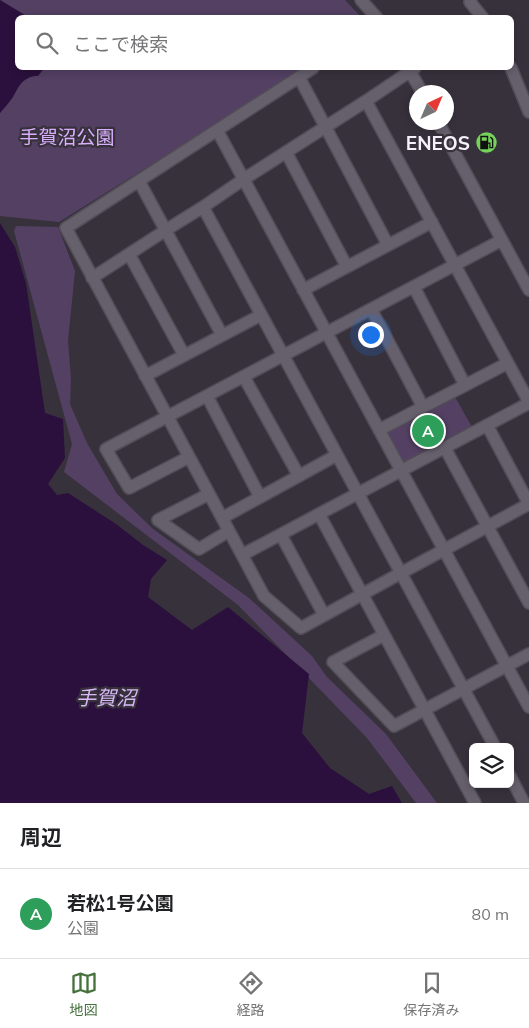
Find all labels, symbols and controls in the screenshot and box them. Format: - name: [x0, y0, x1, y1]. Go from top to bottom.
- search box: [15, 15, 514, 70]
- icon: search: [33, 29, 61, 57]
- text: ここで検索: [73, 32, 168, 56]
- north arrow: [409, 85, 454, 130]
- park label: 手賀沼公園: [19, 125, 115, 149]
- place label: ENEOS: [406, 131, 470, 155]
- fuel station icon: ENEOS: [474, 131, 498, 155]
- your location: [358, 322, 384, 348]
- pin: A: [412, 412, 444, 450]
- water label: 手賀沼: [76, 685, 139, 710]
- map controls: [469, 743, 514, 788]
- button: layers: [469, 743, 514, 788]
- text: 周辺: [20, 824, 62, 850]
- text: 若松1号公園: [67, 891, 173, 915]
- text: A: [30, 904, 42, 924]
- text: 80 m: [472, 904, 509, 924]
- text: 公園: [67, 918, 99, 938]
- tab: 地図: [70, 969, 98, 1019]
- tab: 経路: [237, 969, 265, 1019]
- tab: 保存済み: [404, 969, 460, 1019]

